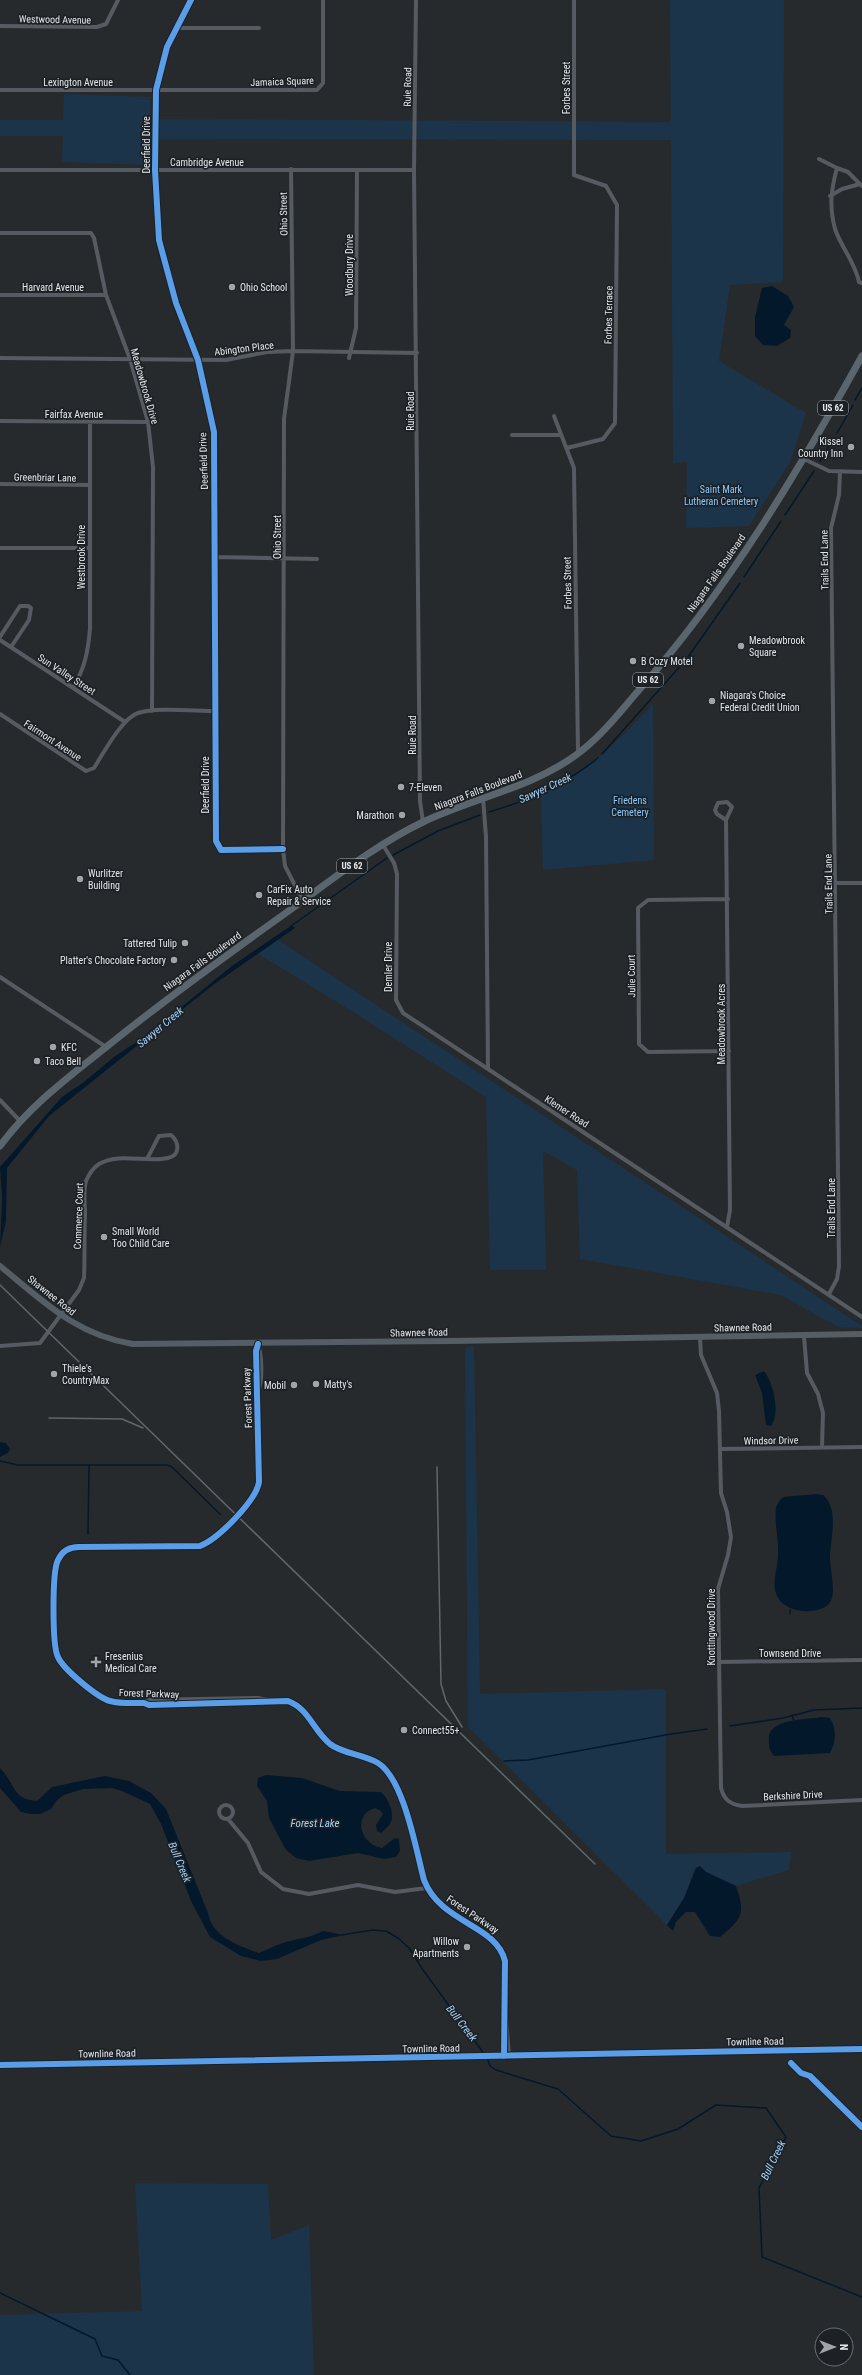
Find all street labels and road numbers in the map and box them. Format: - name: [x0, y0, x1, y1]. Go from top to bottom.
- street label: Westwood Avenue: [19, 13, 92, 26]
- street label: Forbes Street: [561, 62, 572, 114]
- street label: Ruie Road: [402, 67, 413, 107]
- street label: Jamaica Square: [250, 75, 314, 88]
- street label: Lexington Avenue: [43, 77, 113, 88]
- street label: Deerfield Drive: [141, 116, 152, 174]
- street label: Cambridge Avenue: [170, 157, 244, 168]
- street label: Ohio Street: [278, 192, 289, 236]
- street label: Woodbury Drive: [344, 234, 355, 296]
- street label: Harvard Avenue: [22, 282, 84, 293]
- street label: Forbes Terrace: [602, 285, 615, 344]
- street label: Abington Place: [214, 339, 275, 358]
- street label: Meadowbrook Drive: [128, 347, 161, 426]
- street label: Ruie Road: [405, 391, 416, 431]
- road number: US 62: [818, 401, 848, 415]
- street label: Fairfax Avenue: [45, 409, 103, 420]
- street label: Deerfield Drive: [197, 432, 210, 490]
- street label: Greenbriar Lane: [14, 471, 77, 484]
- street label: Ohio Street: [272, 515, 283, 559]
- street label: Westbrook Drive: [76, 525, 87, 589]
- street label: Trails End Lane: [818, 530, 831, 590]
- street label: Niagara Falls Boulevard: [685, 532, 748, 615]
- street label: Forbes Street: [562, 557, 573, 609]
- street label: Sun Valley Street: [36, 652, 98, 697]
- road number: US 62: [633, 673, 663, 687]
- street label: Ruie Road: [407, 715, 418, 755]
- street label: Fairmont Avenue: [22, 718, 84, 763]
- street label: Deerfield Drive: [200, 756, 211, 814]
- street label: Niagara Falls Boulevard: [433, 769, 524, 812]
- street label: Trails End Lane: [822, 854, 835, 914]
- road number: US 62: [337, 859, 367, 873]
- street label: Niagara Falls Boulevard: [161, 930, 243, 993]
- street label: Demler Drive: [383, 942, 394, 992]
- street label: Julie Court: [626, 954, 637, 998]
- street label: Meadowbrook Acres: [716, 983, 727, 1064]
- street label: Klemer Road: [543, 1093, 591, 1130]
- street label: Trails End Lane: [826, 1178, 837, 1238]
- street label: Commerce Court: [72, 1182, 85, 1250]
- street label: Shawnee Road: [25, 1273, 78, 1318]
- street label: Shawnee Road: [714, 1321, 772, 1334]
- street label: Shawnee Road: [390, 1326, 448, 1339]
- street label: Forest Parkway: [241, 1368, 254, 1428]
- street label: Windsor Drive: [744, 1435, 799, 1446]
- street label: Knottingwood Drive: [706, 1588, 717, 1665]
- street label: Townsend Drive: [759, 1648, 822, 1659]
- street label: Forest Parkway: [119, 1687, 179, 1700]
- street label: Berkshire Drive: [763, 1788, 823, 1803]
- street label: Forest Parkway: [445, 1893, 501, 1936]
- street label: Townline Road: [726, 2035, 784, 2048]
- street label: Townline Road: [402, 2042, 460, 2055]
- street label: Townline Road: [78, 2047, 136, 2060]

